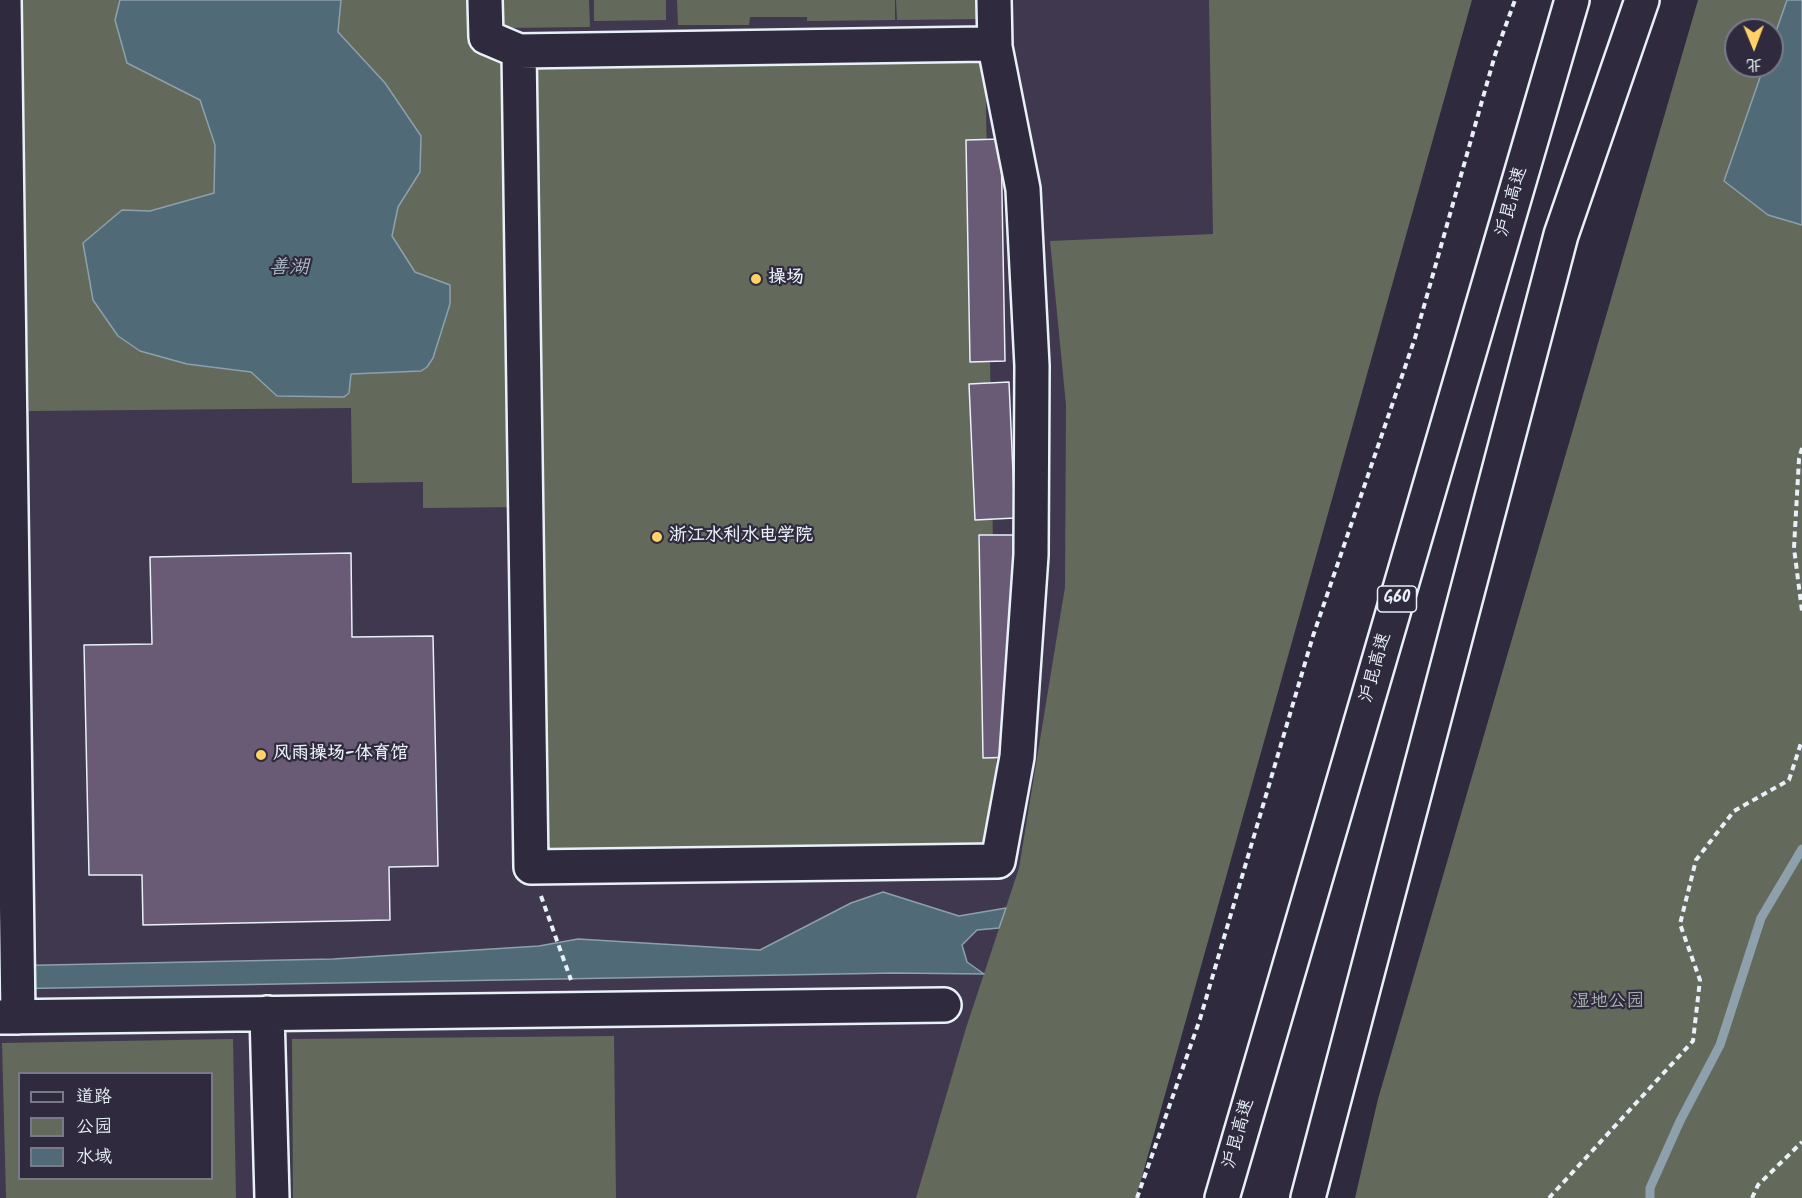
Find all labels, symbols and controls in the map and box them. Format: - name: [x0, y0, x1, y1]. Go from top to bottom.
- north arrow: [1724, 18, 1784, 78]
- text: 北: [1746, 52, 1763, 77]
- street label: 沪昆高速: [1493, 164, 1533, 240]
- water label: 善湖: [269, 258, 309, 282]
- place label: 操场: [768, 268, 804, 290]
- marker: 操场: [749, 272, 763, 286]
- place label: 浙江水利水电学院: [669, 526, 813, 548]
- marker: 浙江水利水电学院: [650, 530, 664, 544]
- road number: G60: [1378, 586, 1416, 612]
- street label: 沪昆高速: [1357, 630, 1397, 706]
- place label: 风雨操场-体育馆: [273, 744, 409, 766]
- marker: 风雨操场-体育馆: [254, 748, 268, 762]
- park label: 湿地公园: [1572, 992, 1644, 1014]
- legend: [18, 1072, 213, 1180]
- text: 道路: [76, 1083, 112, 1112]
- street label: 沪昆高速: [1220, 1096, 1260, 1172]
- text: 公园: [76, 1113, 112, 1142]
- text: 水域: [76, 1143, 112, 1172]

